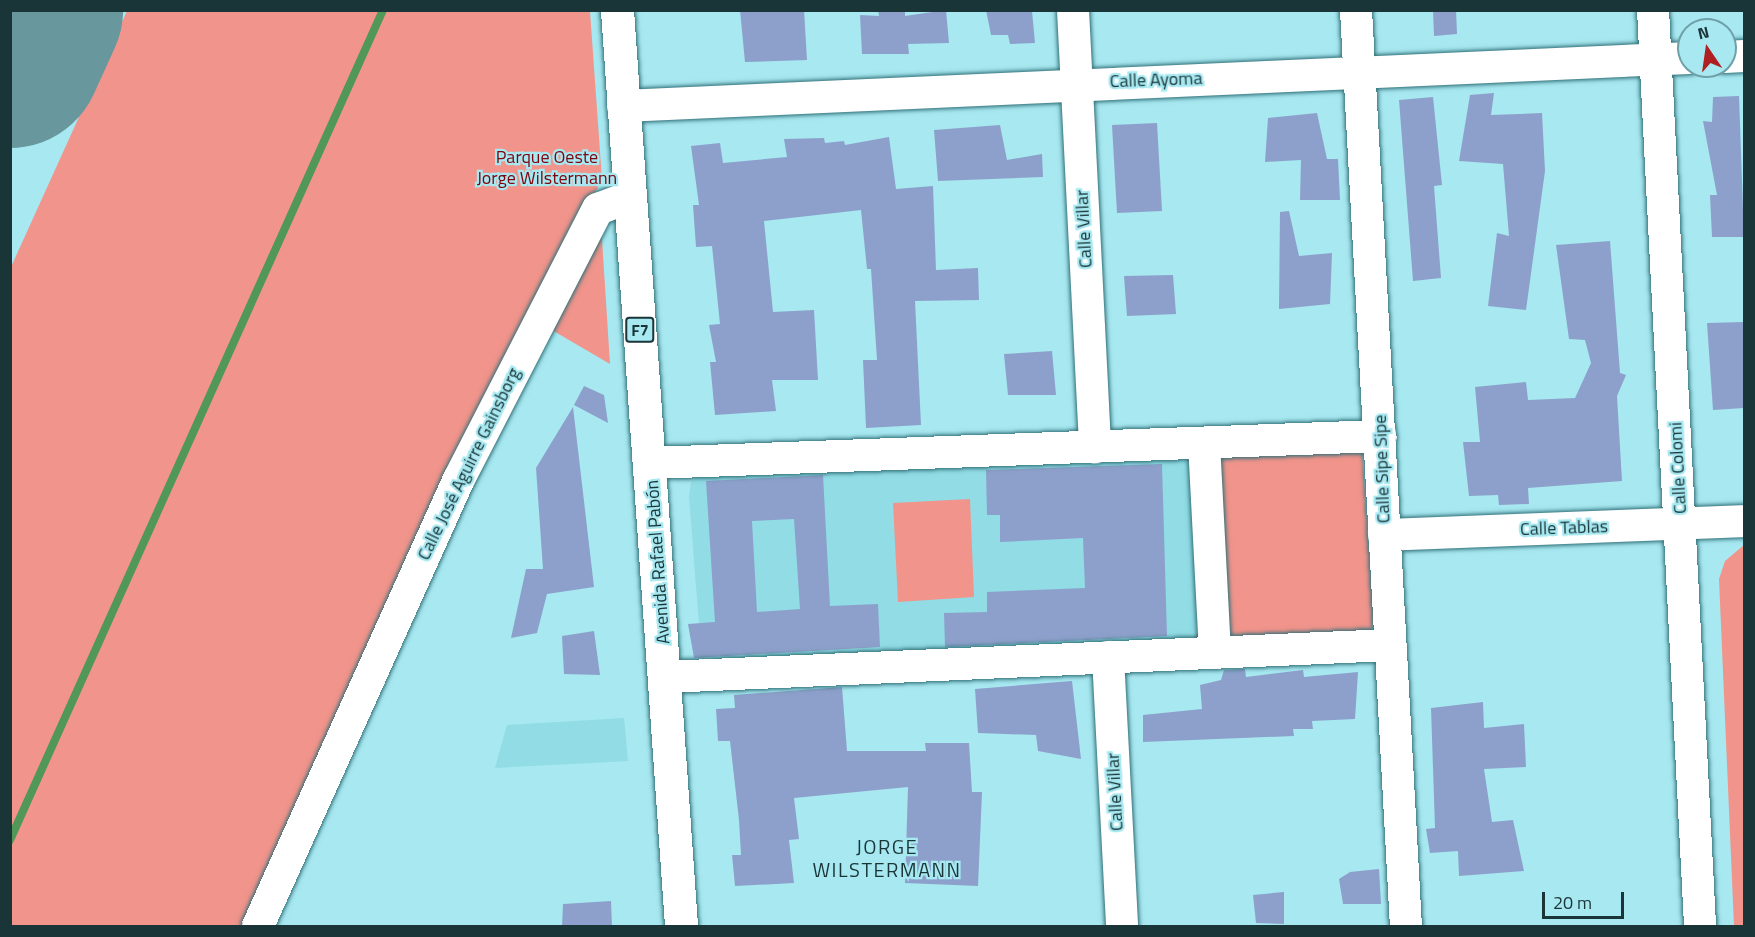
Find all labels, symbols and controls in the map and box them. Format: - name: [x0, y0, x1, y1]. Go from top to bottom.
- north arrow: [1677, 18, 1737, 78]
- text: N: [1695, 19, 1712, 45]
- street label: Calle Ayoma: [1109, 68, 1203, 92]
- park label: Parque Oeste Jorge Wilstermann: [477, 147, 617, 190]
- street label: Calle Villar: [1071, 189, 1097, 269]
- road number: F7: [625, 317, 655, 343]
- street label: Calle José Aguirre Gainsborg: [413, 364, 525, 564]
- street label: Calle Sipe Sipe: [1369, 414, 1395, 524]
- street label: Calle Colomi: [1665, 422, 1691, 514]
- street label: Avenida Rafael Pabón: [641, 479, 675, 645]
- street label: Calle Tablas: [1520, 516, 1608, 540]
- street label: Calle Villar: [1102, 752, 1128, 832]
- district label: JORGE WILSTERMANN: [812, 835, 962, 882]
- scale bar: [1545, 880, 1628, 918]
- text: 20 m: [1553, 889, 1592, 916]

